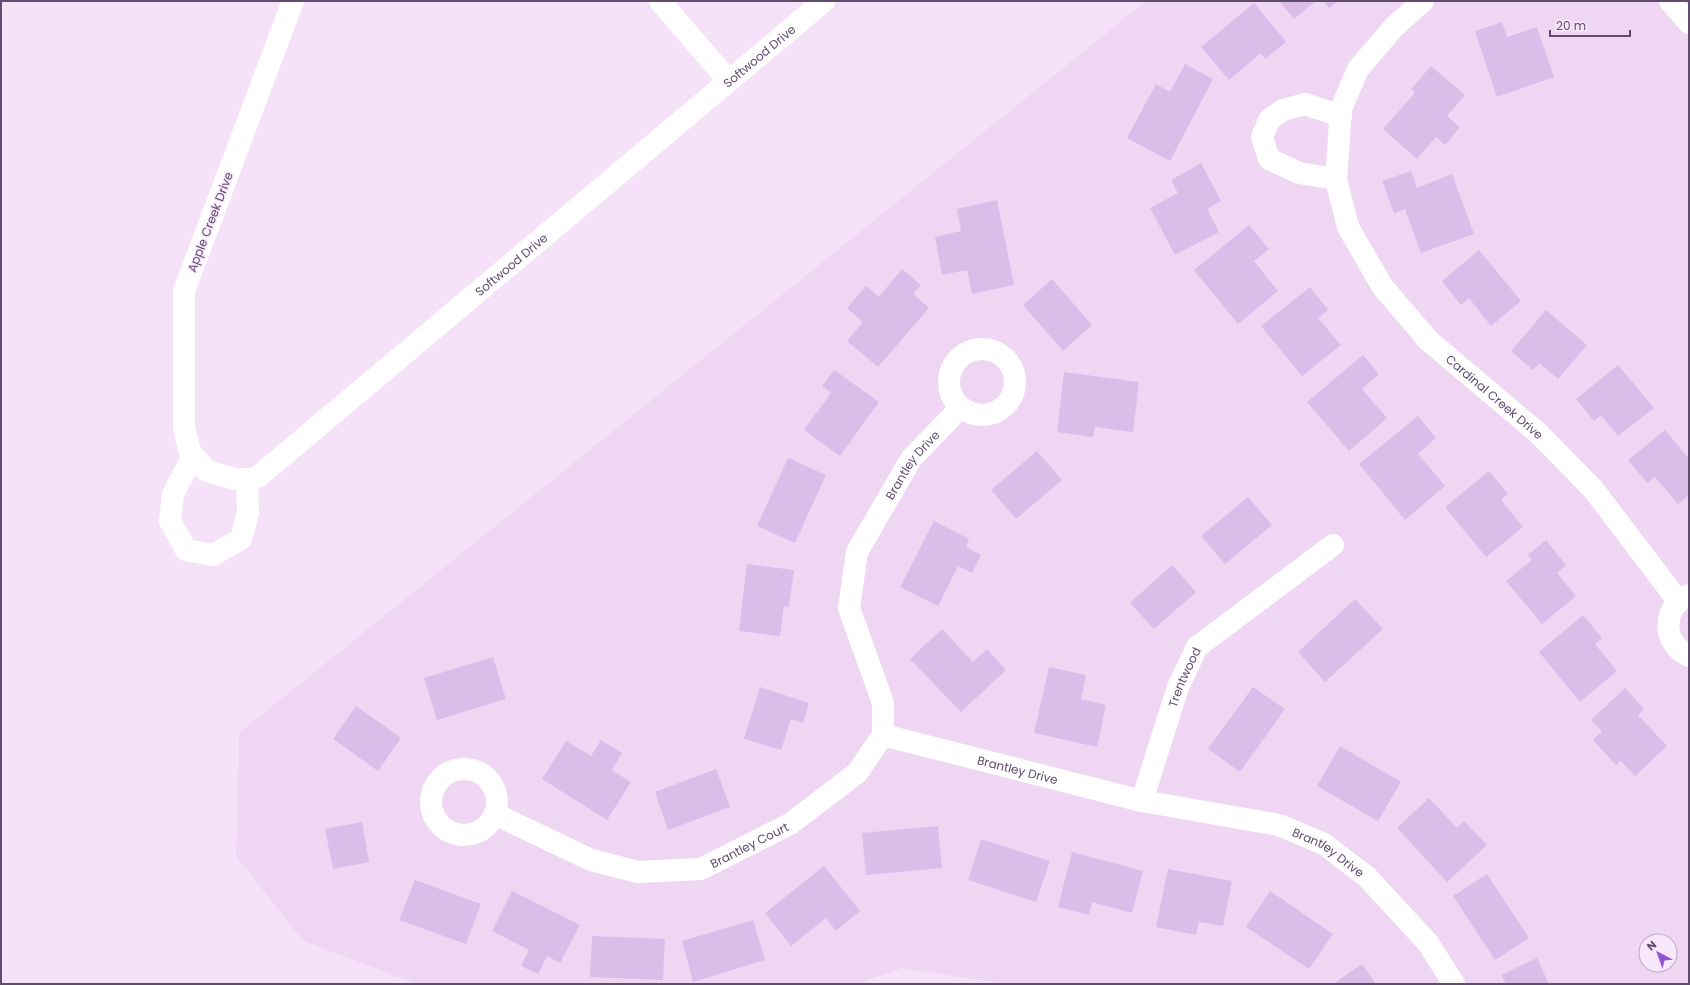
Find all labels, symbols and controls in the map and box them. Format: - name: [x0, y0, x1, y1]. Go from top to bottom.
- scale bar: [1550, 12, 1630, 38]
- text: 20 m: [1556, 17, 1586, 34]
- street label: Softwood Drive: [719, 20, 799, 91]
- street label: Apple Creek Drive: [183, 169, 237, 275]
- street label: Softwood Drive: [471, 229, 551, 300]
- street label: Cardinal Creek Drive: [1442, 350, 1548, 443]
- street label: Brantley Drive: [881, 426, 943, 502]
- street label: Trentwood: [1164, 644, 1204, 709]
- street label: Brantley Drive: [976, 751, 1060, 788]
- street label: Brantley Court: [707, 818, 791, 872]
- street label: Brantley Drive: [1290, 823, 1368, 881]
- north arrow: [1638, 933, 1678, 973]
- text: N: [1643, 937, 1660, 954]

